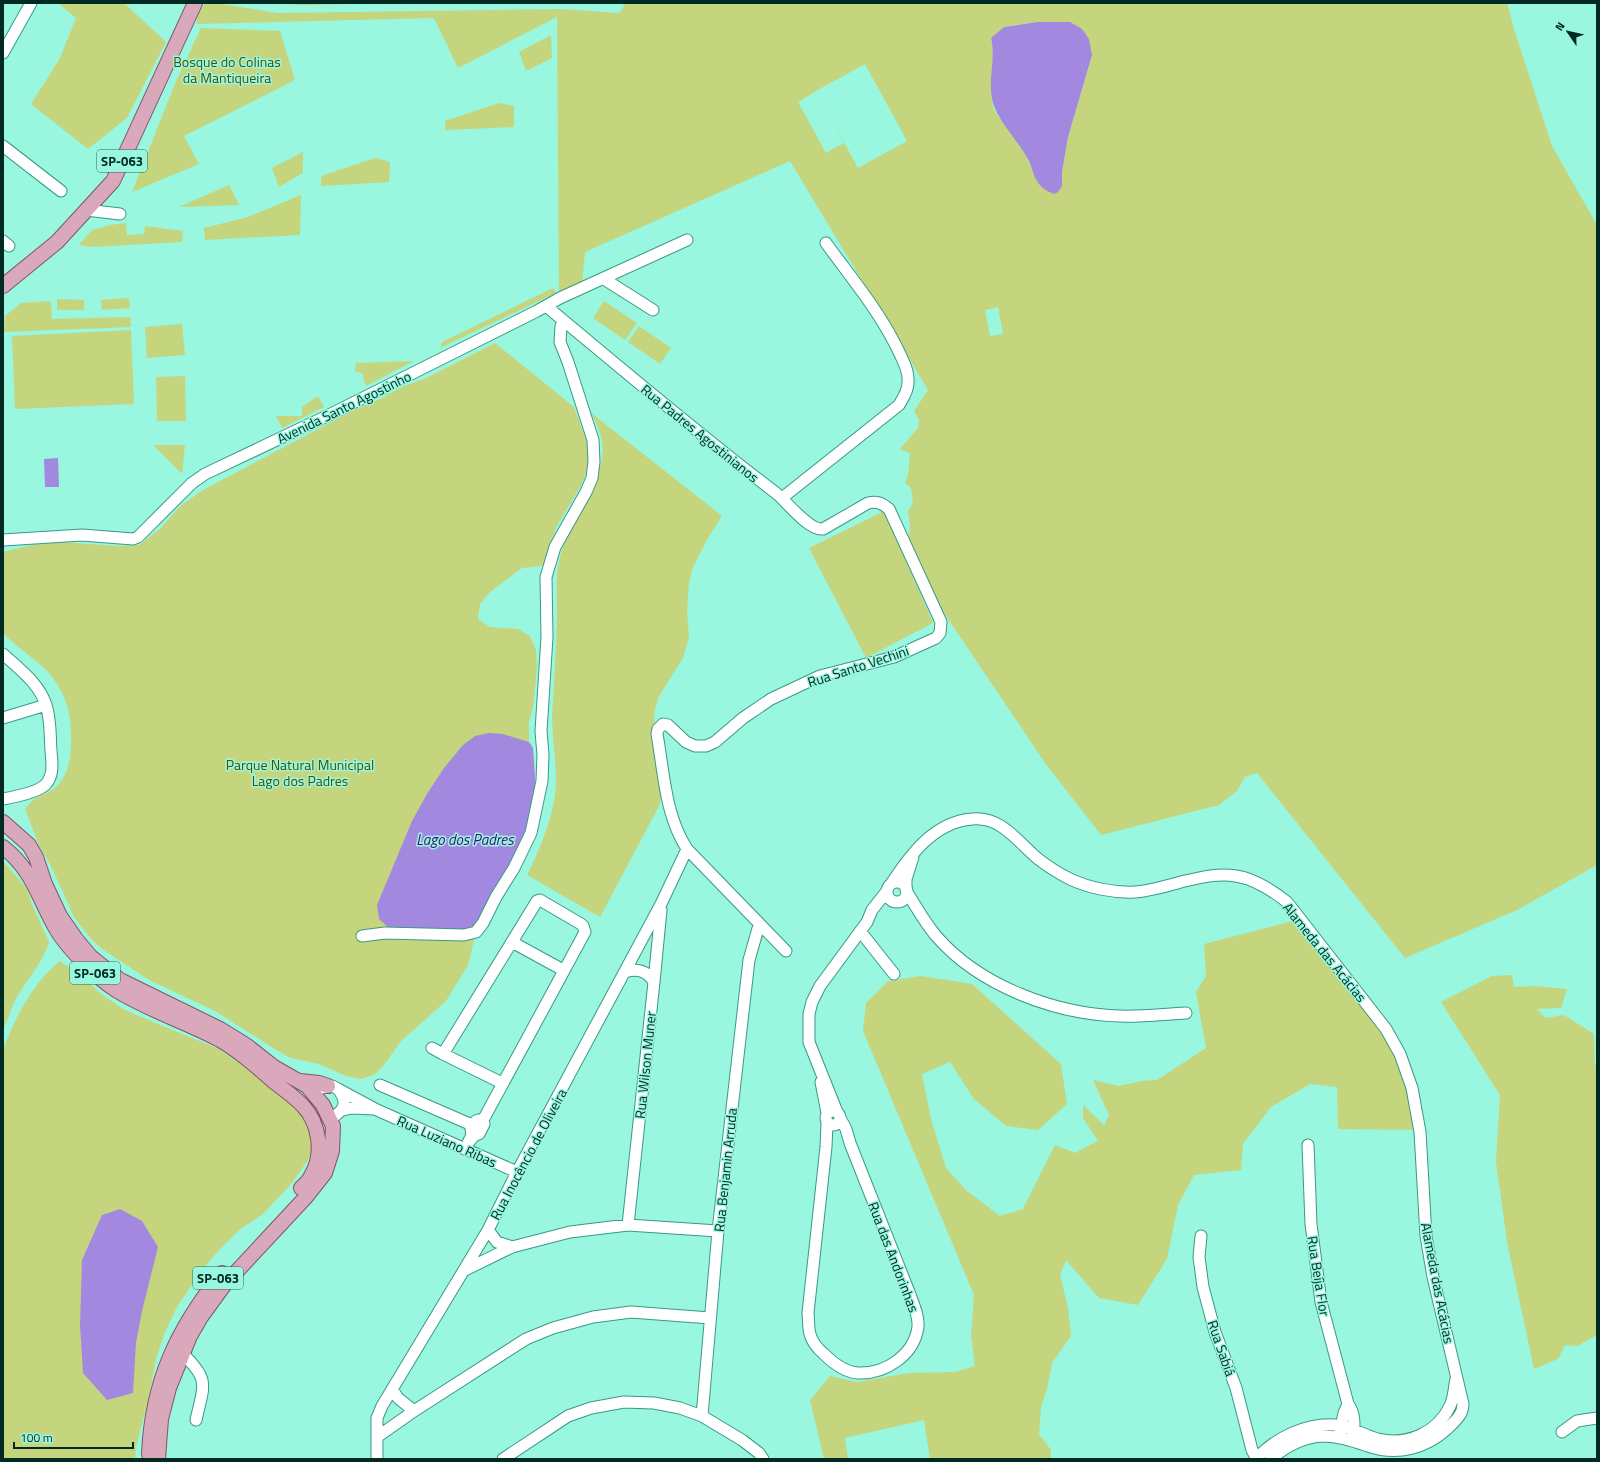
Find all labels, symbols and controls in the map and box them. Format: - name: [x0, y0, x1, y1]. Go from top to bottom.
- north arrow: [1548, 12, 1588, 52]
- text: N: [1551, 19, 1568, 34]
- park label: Bosque do Colinas da Mantiqueira: [173, 51, 281, 88]
- road number: SP-063: [97, 150, 147, 172]
- street label: Avenida Santo Agostinho: [273, 365, 415, 449]
- street label: Rua Padres Agostinianos: [636, 379, 764, 487]
- street label: Rua Santo Vechini: [805, 640, 911, 692]
- park label: Parque Natural Municipal Lago dos Padres: [226, 754, 374, 791]
- water label: Lago dos Padres: [416, 828, 515, 851]
- street label: Alameda das Acácias: [1278, 898, 1372, 1006]
- road number: SP-063: [70, 962, 120, 984]
- street label: Rua Wilson Muner: [629, 1010, 661, 1120]
- street label: Rua Inocêncio de Oliveira: [484, 1084, 572, 1224]
- street label: Rua Benjamin Arruda: [708, 1107, 742, 1233]
- street label: Rua Luziano Ribas: [394, 1110, 500, 1172]
- street label: Rua das Andorinhas: [863, 1199, 925, 1315]
- street label: Alameda das Acácias: [1416, 1221, 1460, 1345]
- street label: Rua Beíja Flor: [1302, 1234, 1336, 1318]
- road number: SP-063: [193, 1267, 243, 1289]
- street label: Rua Sabiá: [1203, 1317, 1241, 1379]
- scale bar: [14, 1424, 133, 1450]
- text: 100 m: [20, 1428, 53, 1447]

